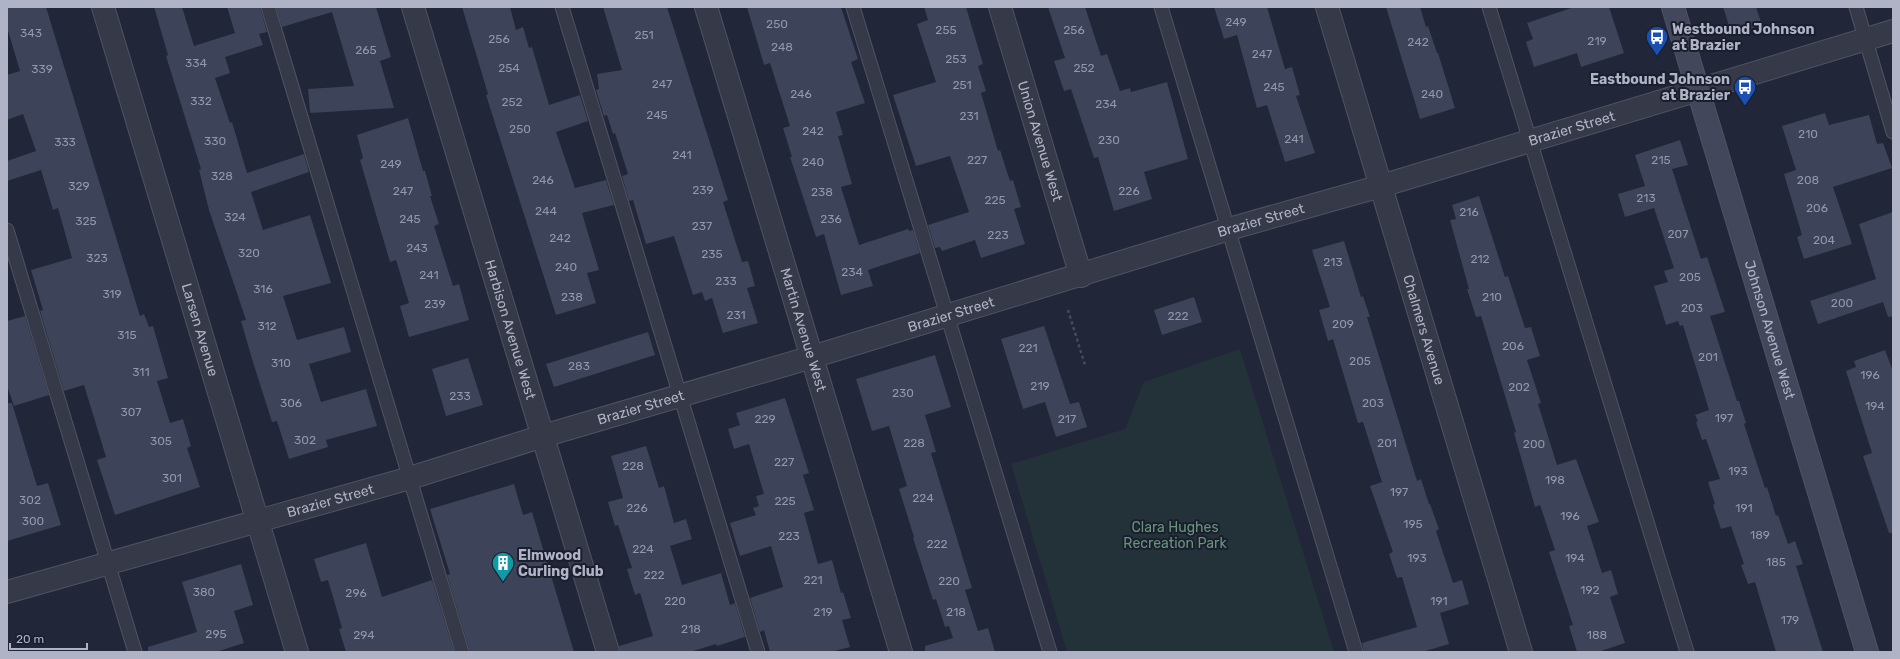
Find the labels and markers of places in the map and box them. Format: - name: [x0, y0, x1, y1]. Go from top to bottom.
- place label: Westbound Johnson at Brazier: [1672, 21, 1814, 54]
- bus stop icon: Westbound Johnson at Brazier: [1644, 24, 1670, 57]
- place label: Eastbound Johnson at Brazier: [1590, 71, 1731, 104]
- bus stop icon: Eastbound Johnson at Brazier: [1732, 74, 1758, 107]
- place label: Elmwood Curling Club: [518, 547, 604, 580]
- building icon: Elmwood Curling Club: [490, 550, 516, 583]

